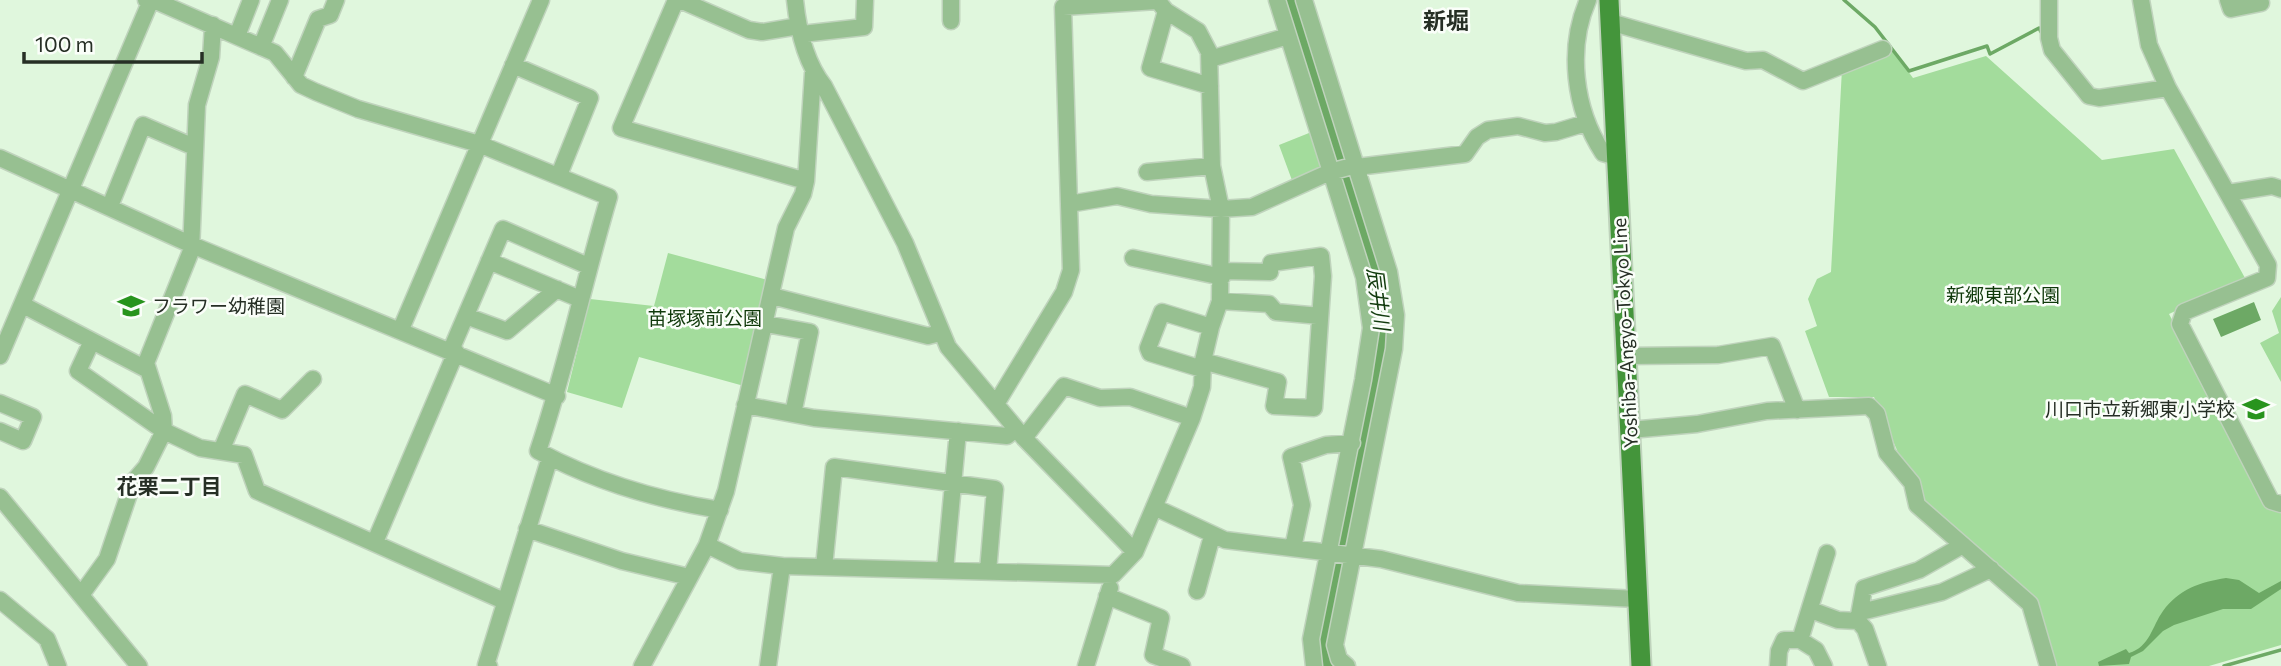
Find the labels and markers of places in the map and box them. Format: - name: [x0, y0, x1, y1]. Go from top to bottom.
- school or university icon: フラワー幼稚園: [116, 291, 146, 321]
- place label: フラワー幼稚園: [152, 294, 285, 317]
- school or university icon: 川口市立新郷東小学校: [2241, 394, 2271, 424]
- place label: 川口市立新郷東小学校: [2045, 397, 2235, 420]

